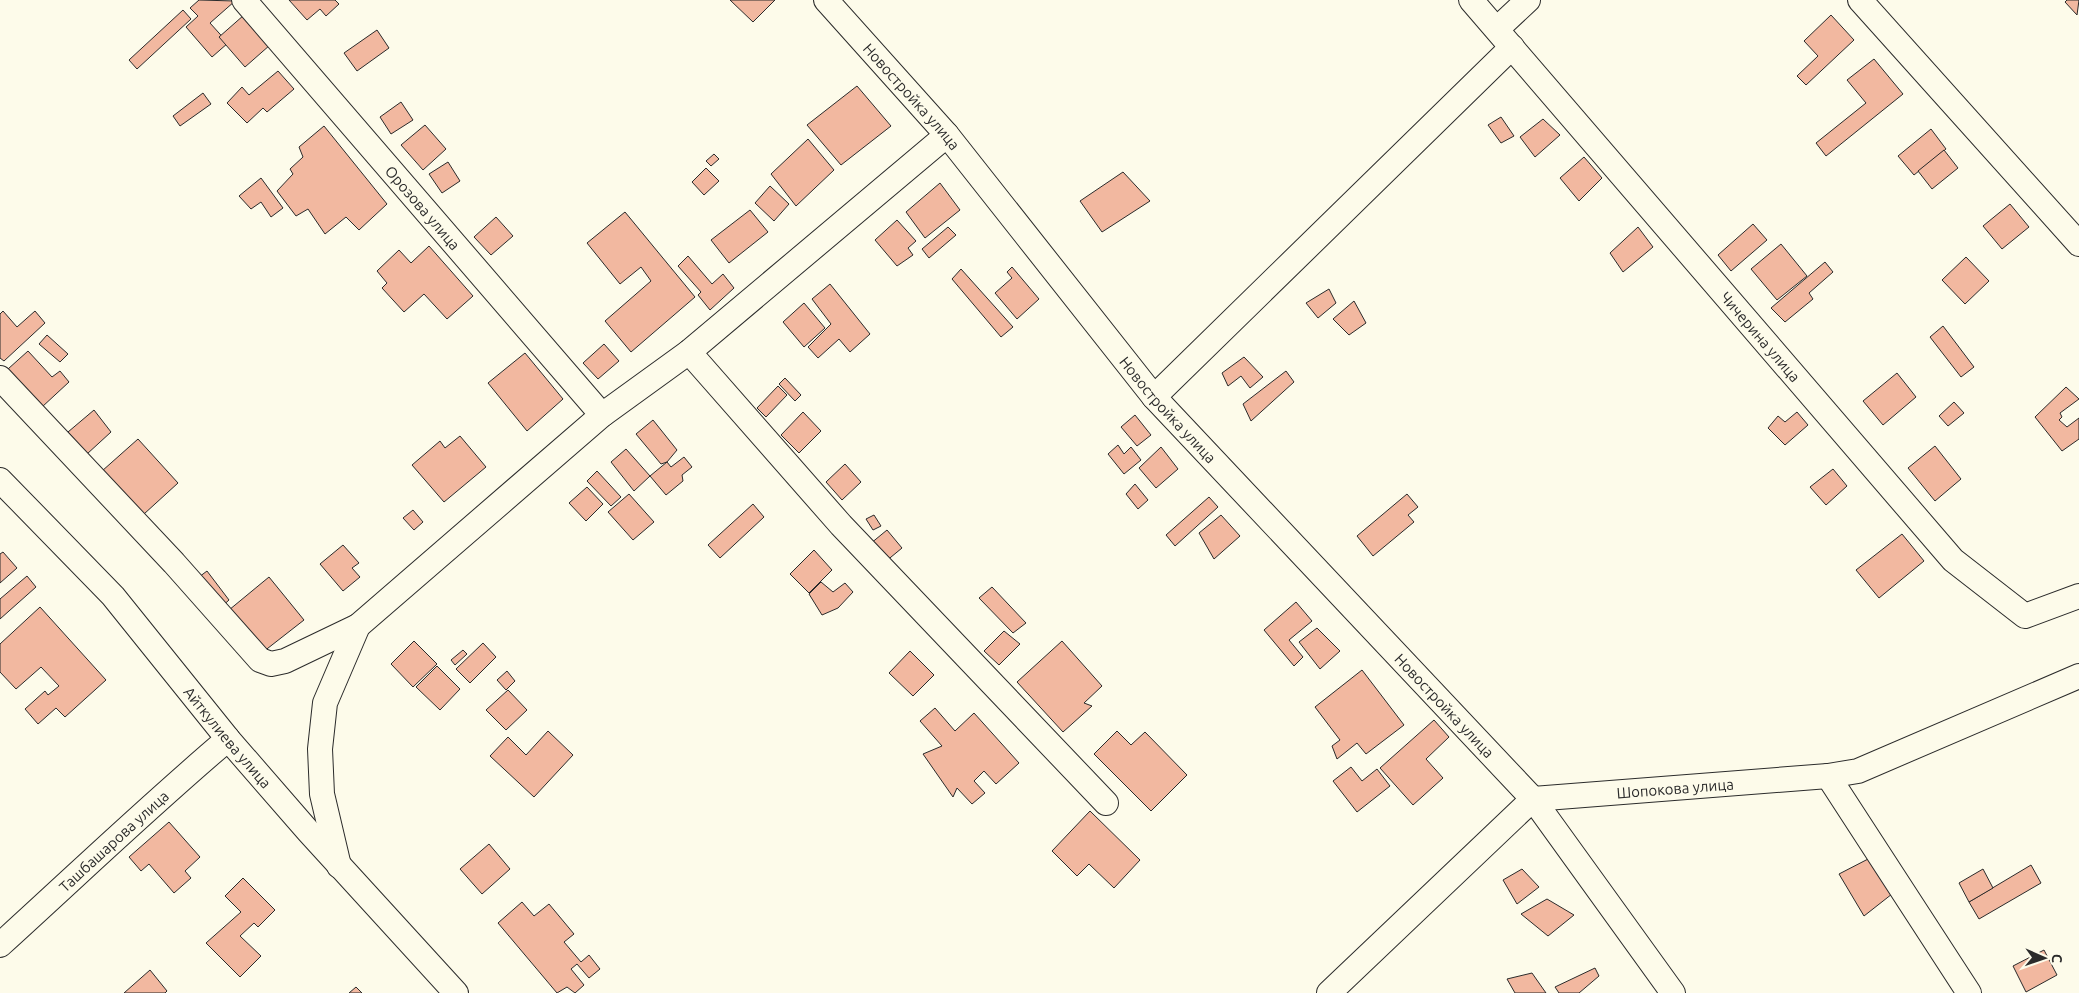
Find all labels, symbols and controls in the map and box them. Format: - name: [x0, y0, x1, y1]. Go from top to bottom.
- street label: Новостройка улица: [860, 40, 964, 153]
- street label: Орозова улица: [382, 162, 464, 253]
- street label: Чичерина улица: [1717, 288, 1804, 385]
- street label: Новостройка улица: [1117, 353, 1220, 466]
- street label: Новостройка улица: [1392, 650, 1498, 761]
- street label: Айткулиева улица: [181, 683, 275, 791]
- street label: Шопокова улица: [1616, 775, 1734, 801]
- street label: Ташбашарова улица: [55, 787, 172, 895]
- north arrow: [2019, 933, 2069, 983]
- text: С: [2049, 954, 2065, 963]

